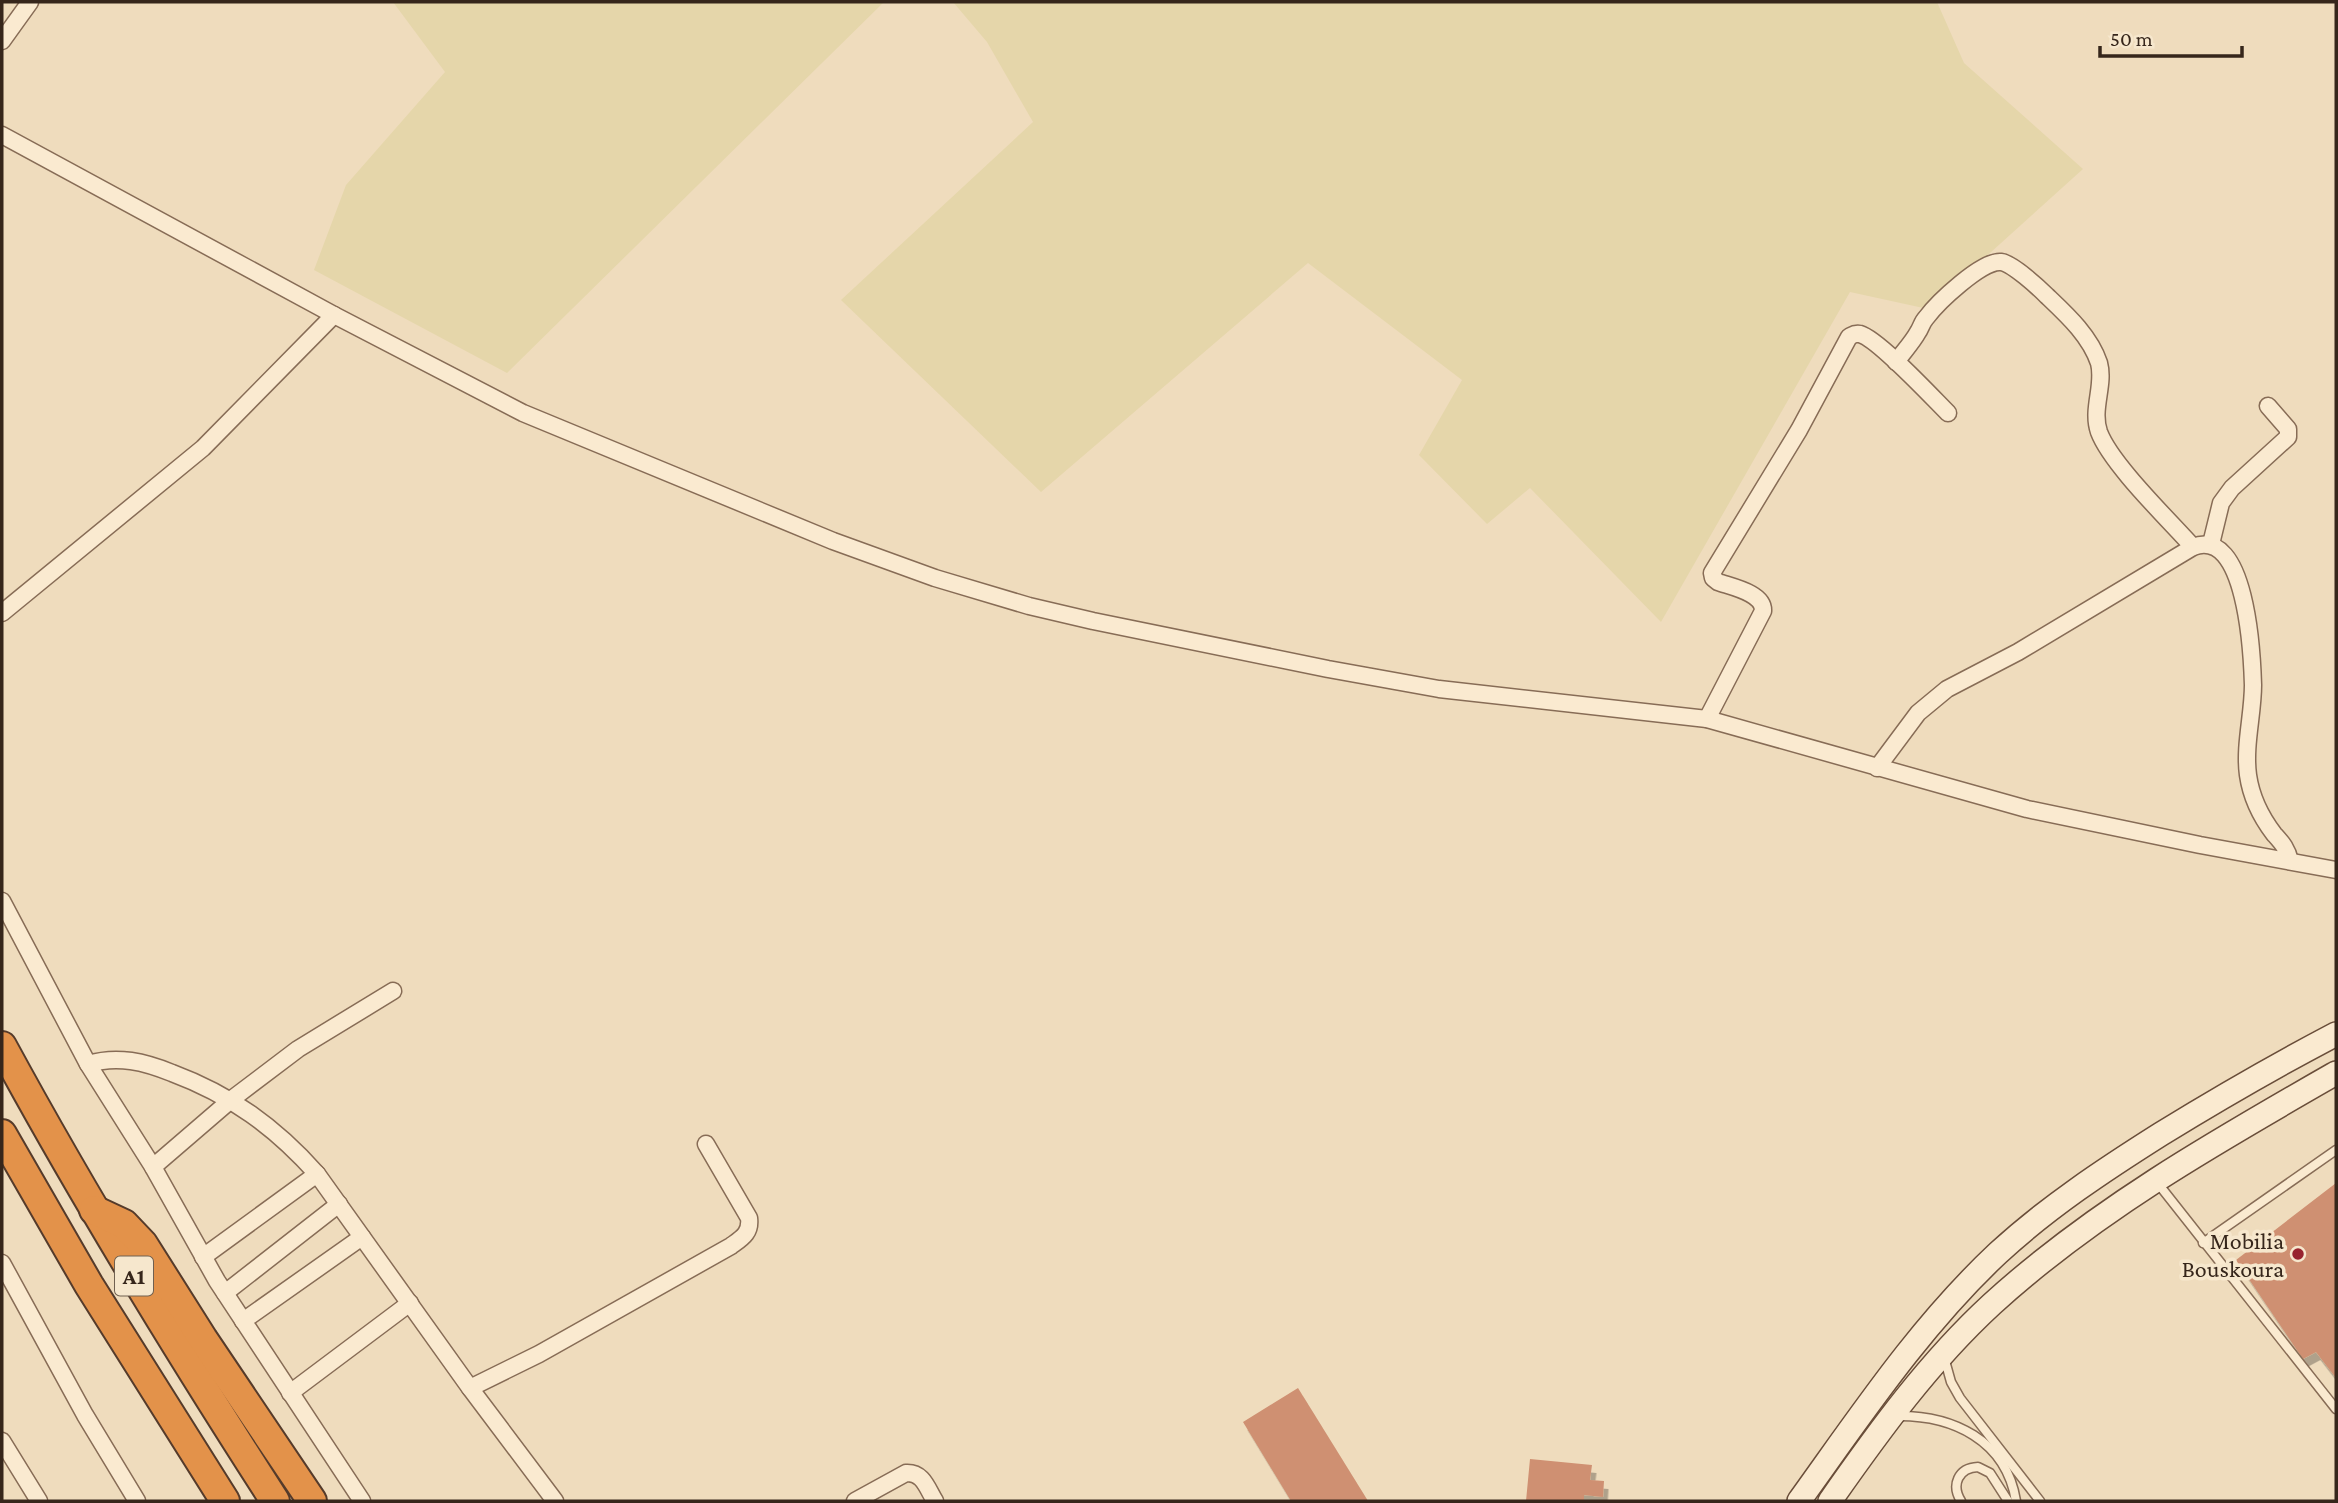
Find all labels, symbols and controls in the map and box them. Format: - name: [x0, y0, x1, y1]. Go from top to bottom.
- scale bar: [2100, 14, 2242, 58]
- text: 50 m: [2110, 27, 2153, 51]
- place label: Mobilia Bouskoura: [2182, 1227, 2284, 1282]
- marker: Mobilia Bouskoura: [2290, 1246, 2306, 1262]
- road number: A1: [115, 1256, 153, 1296]

